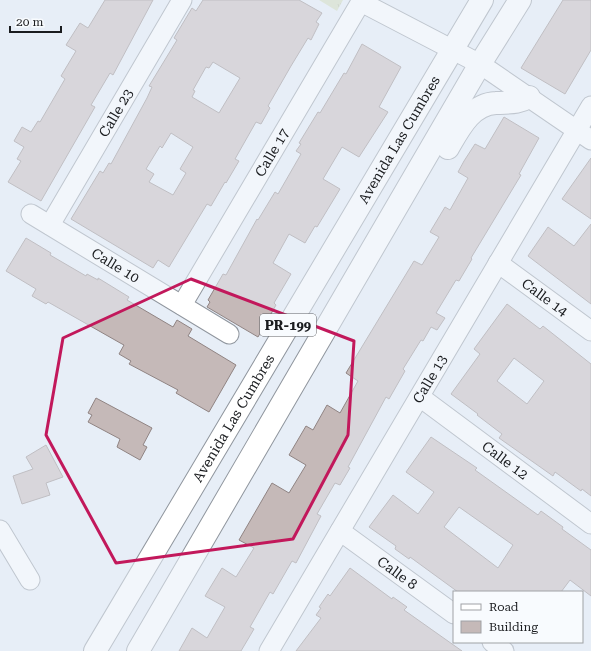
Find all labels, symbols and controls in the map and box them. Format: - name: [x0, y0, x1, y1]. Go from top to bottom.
- scale bar: [10, 8, 61, 34]
- text: 20 m: [16, 15, 43, 29]
- street label: Avenida Las Cumbres: [355, 73, 443, 206]
- street label: Calle 23: [95, 86, 136, 140]
- street label: Calle 17: [252, 125, 292, 180]
- street label: Calle 10: [89, 245, 143, 286]
- street label: Calle 14: [519, 275, 571, 319]
- road number: PR-199: [260, 314, 316, 336]
- street label: Avenida Las Cumbres: [189, 351, 278, 485]
- street label: Calle 13: [409, 352, 450, 406]
- street label: Calle 12: [479, 438, 531, 483]
- street label: Calle 8: [374, 553, 421, 593]
- legend: [453, 591, 583, 643]
- text: Road: [489, 600, 519, 614]
- text: Building: [489, 620, 538, 634]

